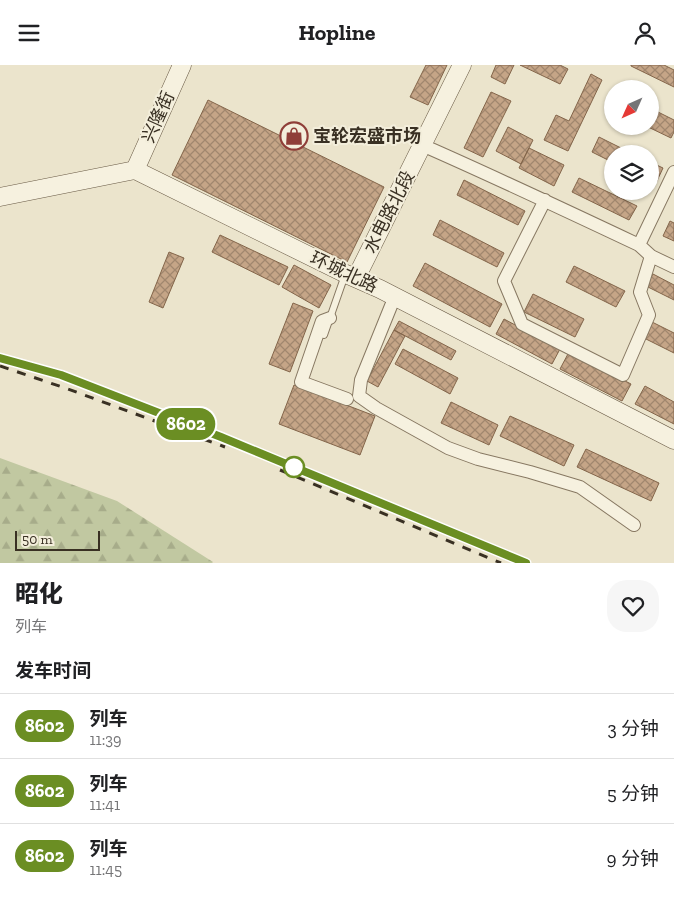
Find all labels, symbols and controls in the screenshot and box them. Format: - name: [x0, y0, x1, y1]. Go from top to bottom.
- icon: menu: [15, 19, 43, 47]
- text: Hopline: [299, 19, 375, 46]
- icon: person: [631, 19, 659, 47]
- north arrow: [604, 80, 659, 135]
- map controls: [604, 80, 659, 200]
- street label: 兴隆街: [137, 88, 179, 146]
- shop icon: 宝轮宏盛市场: [279, 121, 309, 151]
- place label: 宝轮宏盛市场: [313, 125, 421, 147]
- button: layers: [604, 145, 659, 200]
- street label: 水电路北段: [359, 167, 419, 257]
- street label: 环城北路: [307, 247, 381, 297]
- line badge: 8602: [151, 408, 221, 440]
- text: 8602: [166, 413, 206, 435]
- unlabelled marker: [283, 456, 305, 478]
- scale bar: [15, 528, 100, 551]
- text: 50 m: [22, 531, 53, 548]
- text: 昭化: [15, 579, 63, 608]
- button: heart: [607, 580, 659, 632]
- text: 列车: [15, 617, 47, 636]
- text: 发车时间: [15, 659, 91, 682]
- text: 列车: [89, 707, 127, 730]
- text: 8602: [25, 715, 64, 737]
- text: 3 分钟: [607, 717, 659, 740]
- text: 11:39: [89, 730, 122, 749]
- text: 列车: [89, 772, 127, 795]
- text: 8602: [25, 780, 64, 802]
- text: 5 分钟: [607, 782, 659, 805]
- text: 11:41: [89, 795, 120, 814]
- text: 列车: [89, 837, 127, 860]
- text: 8602: [25, 845, 64, 867]
- text: 9 分钟: [607, 847, 659, 870]
- text: 11:45: [89, 860, 122, 879]

